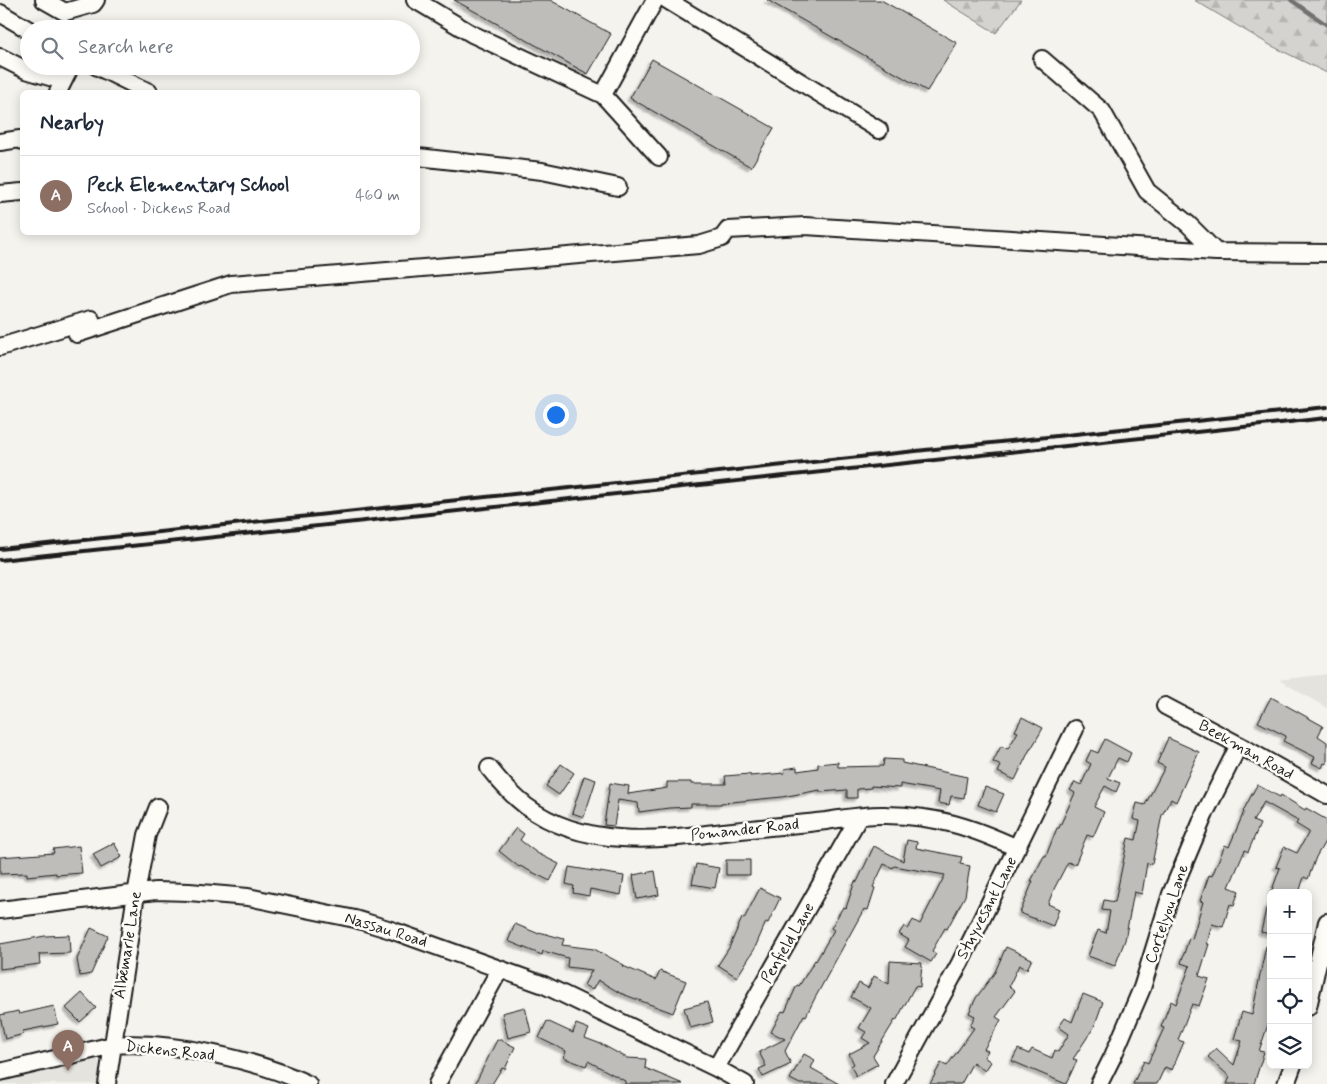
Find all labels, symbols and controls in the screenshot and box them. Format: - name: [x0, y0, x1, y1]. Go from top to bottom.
- search box: [20, 20, 420, 75]
- icon: search: [38, 34, 66, 62]
- text: Search here: [78, 35, 174, 60]
- text: Nearby: [40, 109, 104, 137]
- text: Peck Elementary School: [87, 173, 289, 198]
- text: A: [51, 185, 61, 206]
- text: 460 m: [355, 185, 400, 206]
- text: School · Dickens Road: [87, 198, 230, 219]
- your location: [543, 402, 569, 428]
- street label: Beekman Road: [1195, 715, 1297, 785]
- street label: Pomander Road: [690, 814, 800, 846]
- street label: Stuyvesant Lane: [952, 853, 1022, 963]
- street label: Cortelyou Lane: [1140, 861, 1194, 966]
- street label: Albemarle Lane: [109, 889, 147, 1000]
- map controls: [1267, 889, 1312, 1069]
- button: +: [1267, 889, 1312, 934]
- street label: Penfield Lane: [756, 899, 820, 987]
- street label: Nassau Road: [342, 907, 430, 953]
- button: −: [1267, 934, 1312, 979]
- button: locate: [1267, 979, 1312, 1024]
- button: layers: [1267, 1024, 1312, 1069]
- pin: A: [52, 1030, 84, 1071]
- street label: Dickens Road: [124, 1036, 216, 1066]

